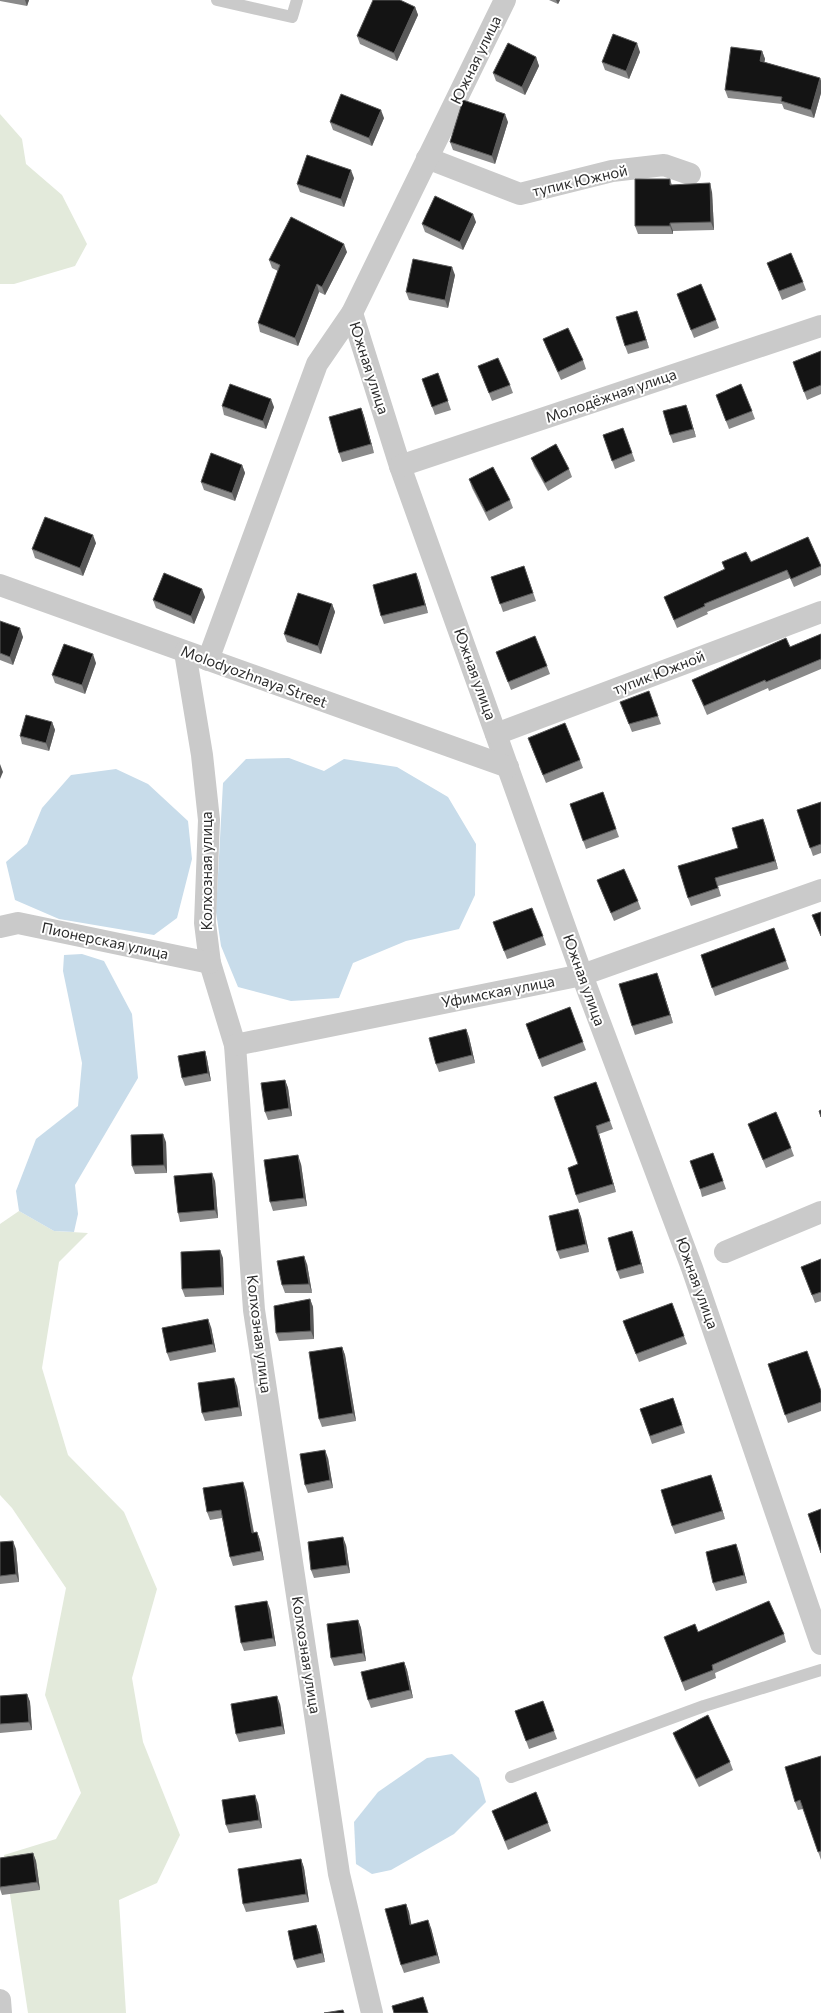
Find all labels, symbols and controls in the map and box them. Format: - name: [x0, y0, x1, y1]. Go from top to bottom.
- street label: Южная улица: [446, 12, 504, 107]
- street label: тупик Южной: [530, 160, 629, 200]
- street label: Южная улица: [347, 319, 393, 416]
- street label: Молодёжная улица: [543, 364, 679, 426]
- street label: Южная улица: [451, 625, 501, 722]
- street label: Molodyozhnaya Street: [179, 641, 330, 711]
- street label: тупик Южной: [610, 646, 707, 698]
- street label: Колхозная улица: [197, 811, 215, 931]
- street label: Пионерская улица: [40, 918, 170, 962]
- street label: Южная улица: [560, 931, 610, 1028]
- street label: Уфимская улица: [440, 971, 556, 1011]
- street label: Южная улица: [673, 1234, 723, 1331]
- street label: Колхозная улица: [244, 1274, 276, 1394]
- street label: Колхозная улица: [289, 1595, 325, 1715]

